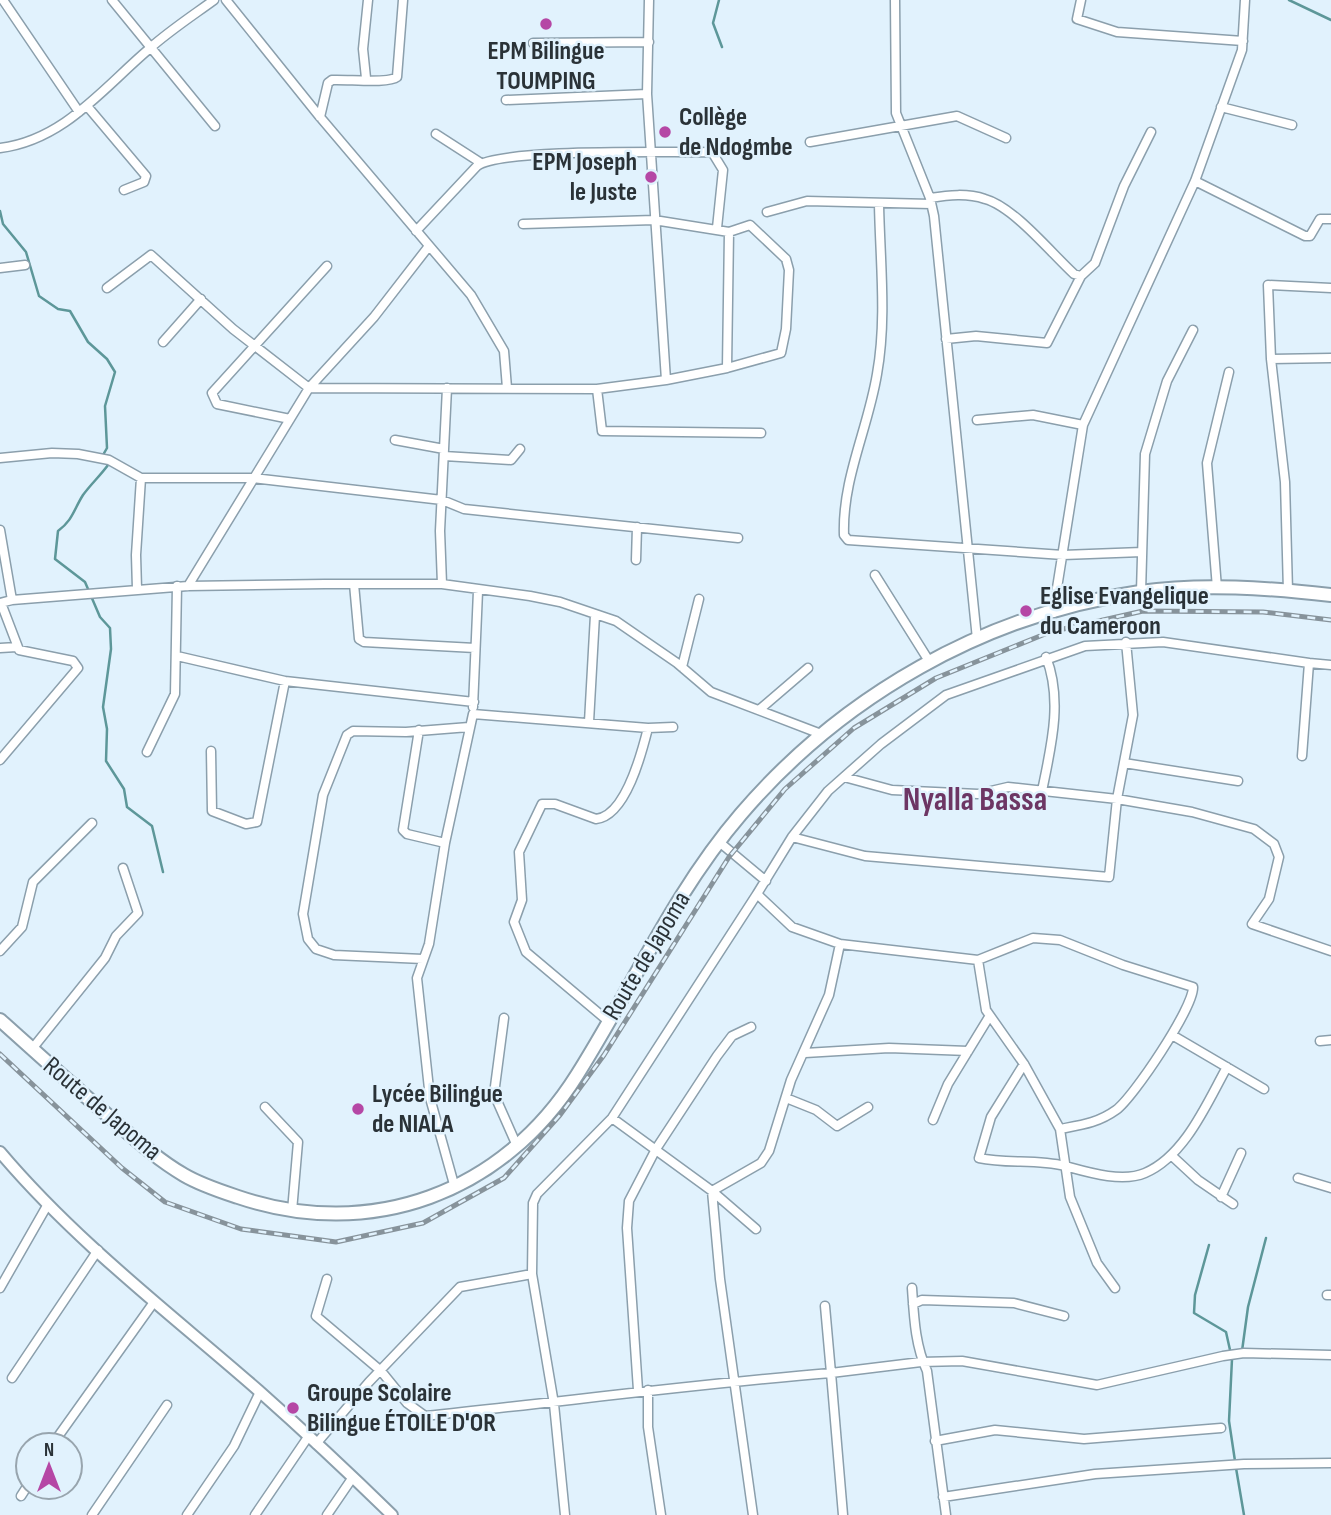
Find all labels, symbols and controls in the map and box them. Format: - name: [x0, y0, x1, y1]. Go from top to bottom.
- marker: EPM Bilingue TOUMPING: [538, 16, 554, 32]
- place label: EPM Bilingue TOUMPING: [487, 36, 605, 97]
- place label: Collège de Ndogmbe: [679, 102, 793, 163]
- marker: Collège de Ndogmbe: [657, 124, 673, 140]
- place label: EPM Joseph le Juste: [532, 147, 637, 208]
- marker: EPM Joseph le Juste: [643, 169, 659, 185]
- place label: Eglise Evangelique du Cameroon: [1040, 581, 1209, 642]
- marker: Eglise Evangelique du Cameroon: [1018, 603, 1034, 619]
- district label: Nyalla Bassa: [903, 780, 1047, 820]
- street label: Route de Japoma: [596, 886, 698, 1026]
- street label: Route de Japoma: [37, 1051, 167, 1167]
- place label: Lycée Bilingue de NIALA: [372, 1079, 503, 1140]
- marker: Lycée Bilingue de NIALA: [350, 1101, 366, 1117]
- place label: Groupe Scolaire Bilingue ÉTOILE D'OR: [307, 1378, 496, 1439]
- marker: Groupe Scolaire Bilingue ÉTOILE D'OR: [285, 1400, 301, 1416]
- north arrow: [14, 1431, 84, 1501]
- text: N: [44, 1439, 54, 1462]

